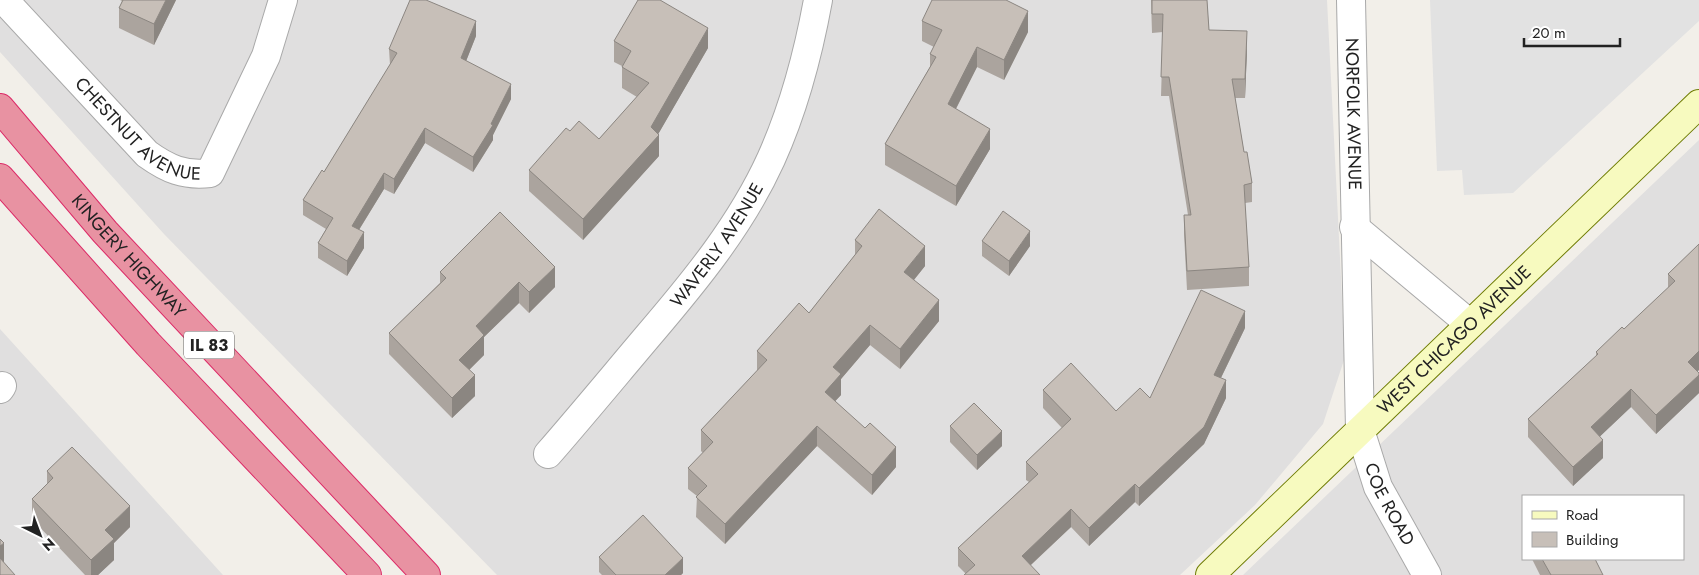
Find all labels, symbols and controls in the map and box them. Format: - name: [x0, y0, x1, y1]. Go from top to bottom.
- scale bar: [1524, 15, 1620, 47]
- text: 20 m: [1532, 22, 1566, 44]
- street label: NORFOLK AVENUE: [1339, 38, 1368, 190]
- street label: CHESTNUT AVENUE: [69, 71, 201, 187]
- street label: WAVERLY AVENUE: [664, 178, 770, 313]
- street label: KINGERY HIGHWAY: [65, 189, 192, 324]
- street label: WEST CHICAGO AVENUE: [1371, 259, 1537, 420]
- road number: IL 83: [184, 332, 234, 358]
- street label: COE ROAD: [1358, 459, 1421, 550]
- legend: [1522, 495, 1684, 560]
- text: Road: [1566, 504, 1598, 526]
- north arrow: [15, 510, 65, 560]
- text: Building: [1566, 529, 1618, 551]
- text: N: [38, 534, 60, 556]

